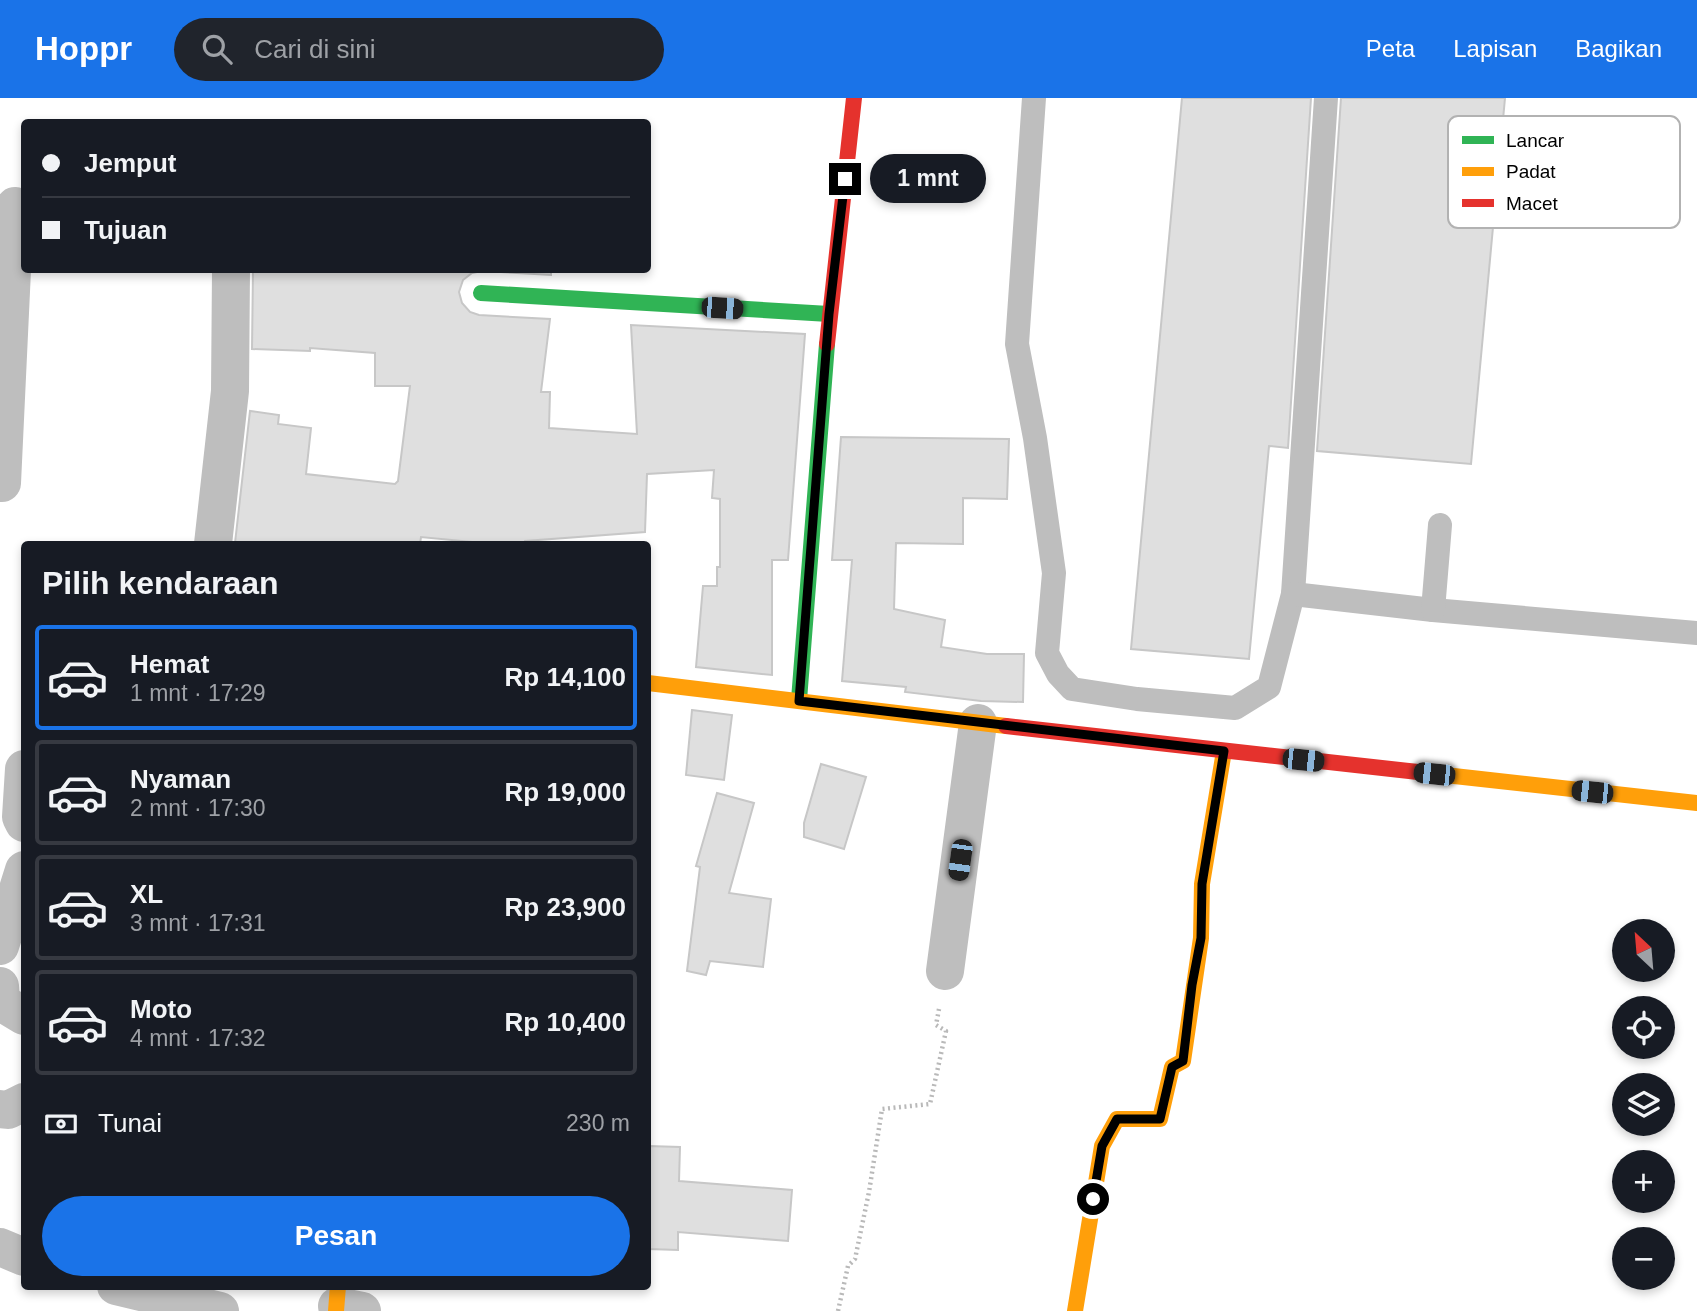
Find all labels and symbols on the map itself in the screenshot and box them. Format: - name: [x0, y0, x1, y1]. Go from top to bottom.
- legend: [1448, 116, 1680, 228]
- text: Lancar: [1506, 130, 1565, 151]
- callout: 1 mnt: [870, 154, 985, 204]
- text: Padat: [1506, 161, 1556, 182]
- route end: [829, 163, 861, 195]
- text: Macet: [1506, 193, 1558, 214]
- car: [701, 296, 744, 320]
- car: [1282, 747, 1325, 773]
- car: [1413, 761, 1456, 787]
- car: [1571, 779, 1614, 805]
- car: [947, 838, 974, 882]
- north arrow: [1612, 919, 1675, 982]
- route start: [1077, 1183, 1109, 1215]

